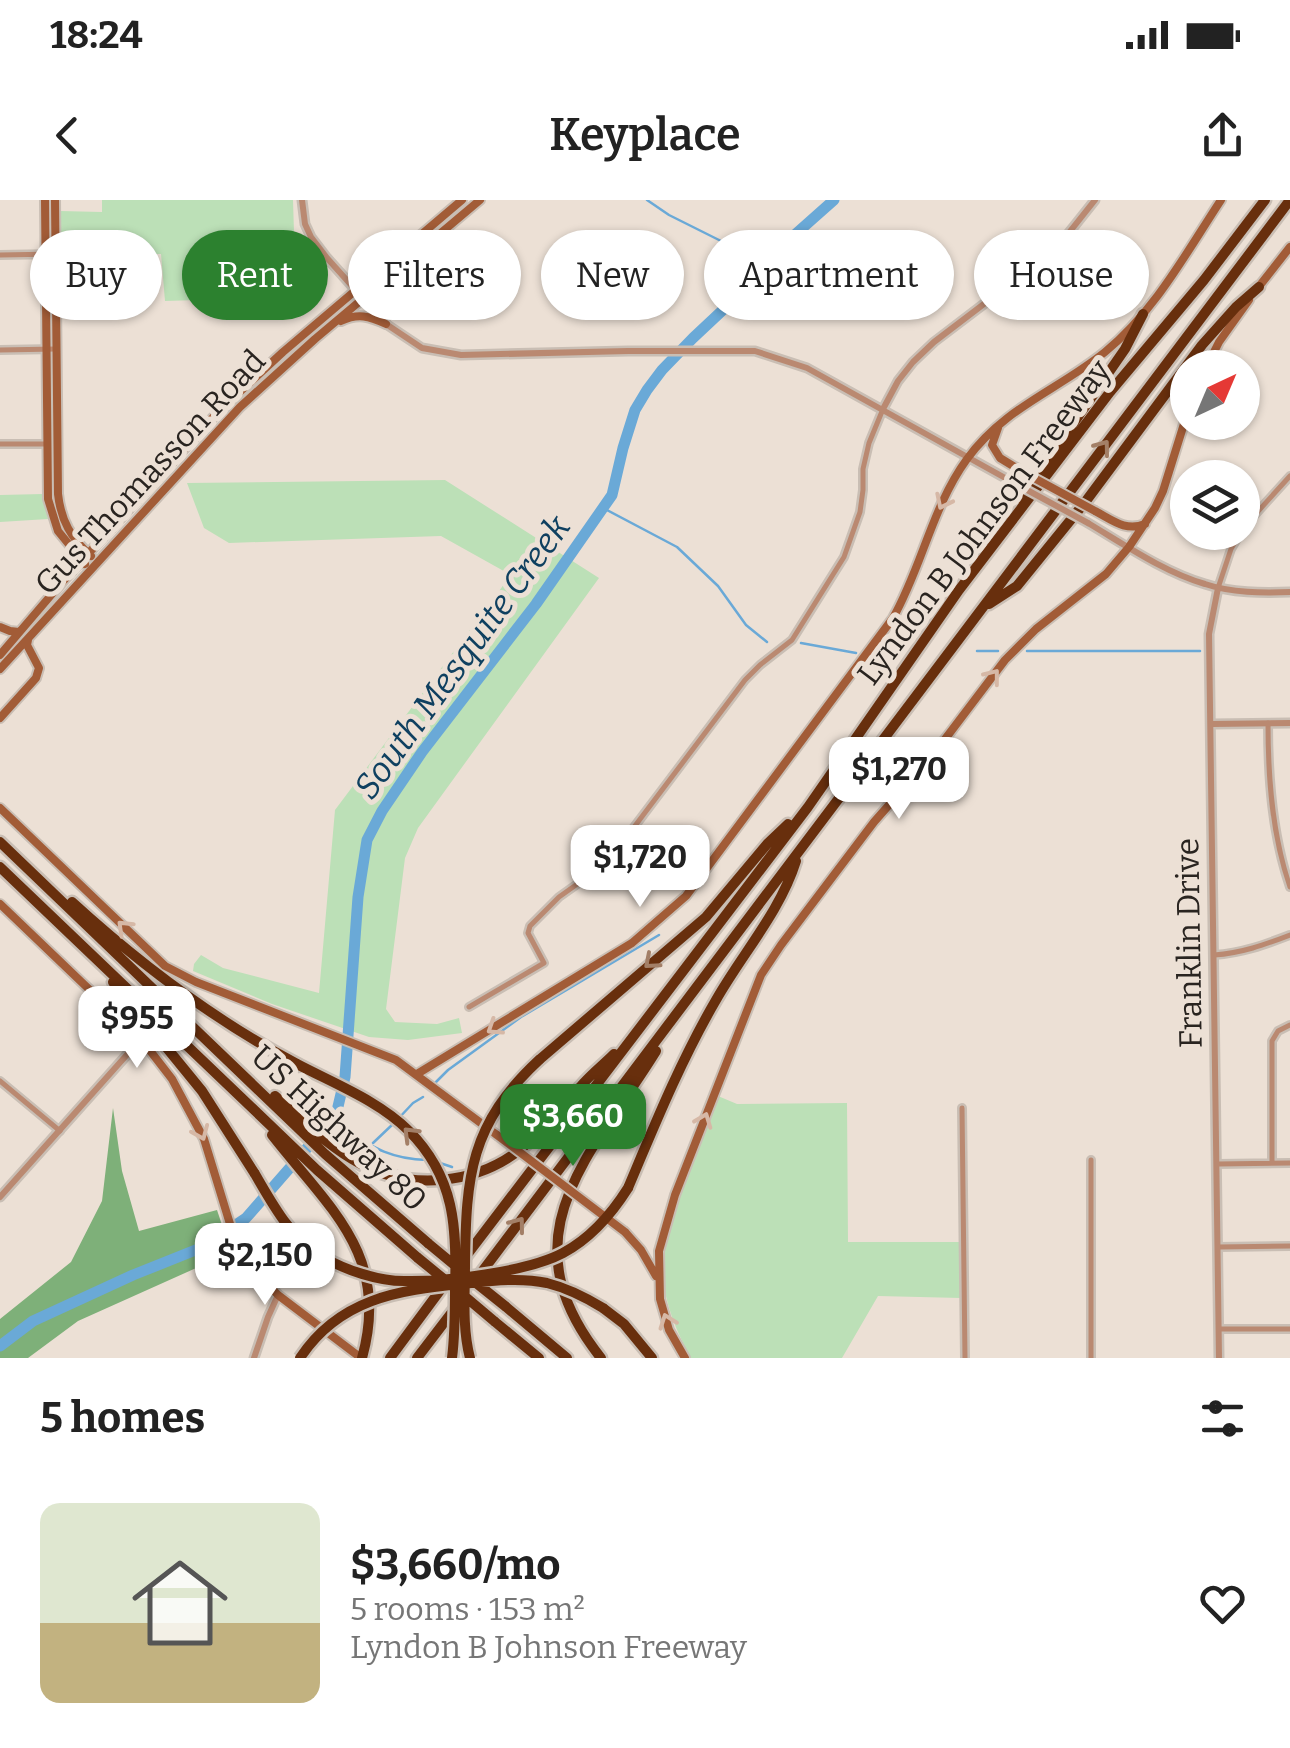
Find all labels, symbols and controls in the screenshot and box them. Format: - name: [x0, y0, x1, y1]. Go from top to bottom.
- text: 18:24: [50, 12, 143, 58]
- icon: back: [40, 108, 95, 163]
- text: Keyplace: [549, 108, 741, 162]
- icon: share: [1195, 108, 1250, 163]
- chip: Buy: [30, 230, 162, 320]
- chip: Rent: [182, 230, 328, 320]
- chip: Filters: [348, 230, 521, 320]
- chip: New: [541, 230, 684, 320]
- chip: Apartment: [704, 230, 954, 320]
- chip: House: [974, 230, 1149, 320]
- street label: Gus Thomasson Road: [27, 342, 273, 602]
- north arrow: [1170, 350, 1260, 440]
- map controls: [1170, 350, 1260, 550]
- street label: Lyndon B Johnson Freeway: [849, 351, 1119, 692]
- one-way arrow: [1091, 440, 1108, 458]
- button: layers: [1170, 460, 1260, 550]
- one-way arrow: [935, 492, 955, 510]
- water label: South Mesquite Creek: [345, 506, 580, 807]
- one-way arrow: [981, 669, 999, 687]
- pin: $1,270: [818, 737, 980, 822]
- text: $1,270: [851, 750, 947, 788]
- pin: $1,720: [559, 825, 721, 910]
- text: $1,720: [593, 838, 687, 876]
- street label: Franklin Drive: [1168, 838, 1210, 1048]
- one-way arrow: [118, 921, 136, 939]
- one-way arrow: [645, 951, 663, 969]
- pin: $955: [78, 986, 196, 1071]
- text: $955: [100, 999, 174, 1037]
- one-way arrow: [487, 1016, 505, 1035]
- street label: US Highway 80: [244, 1037, 434, 1219]
- pin: $3,660: [492, 1084, 654, 1169]
- text: $3,660: [522, 1097, 624, 1135]
- one-way arrow: [692, 1113, 713, 1130]
- one-way arrow: [189, 1123, 209, 1141]
- one-way arrow: [403, 1127, 421, 1145]
- one-way arrow: [506, 1217, 523, 1235]
- pin: $2,150: [184, 1223, 346, 1308]
- text: $2,150: [217, 1236, 313, 1274]
- one-way arrow: [658, 1313, 679, 1330]
- icon: filters: [1195, 1391, 1250, 1446]
- text: 5 homes: [40, 1393, 205, 1443]
- text: $3,660/mo: [350, 1540, 561, 1590]
- icon: home: [120, 1543, 240, 1663]
- icon: heart: [1195, 1576, 1250, 1631]
- text: 5 rooms · 153 m²: [350, 1590, 585, 1628]
- text: Lyndon B Johnson Freeway: [350, 1628, 747, 1666]

